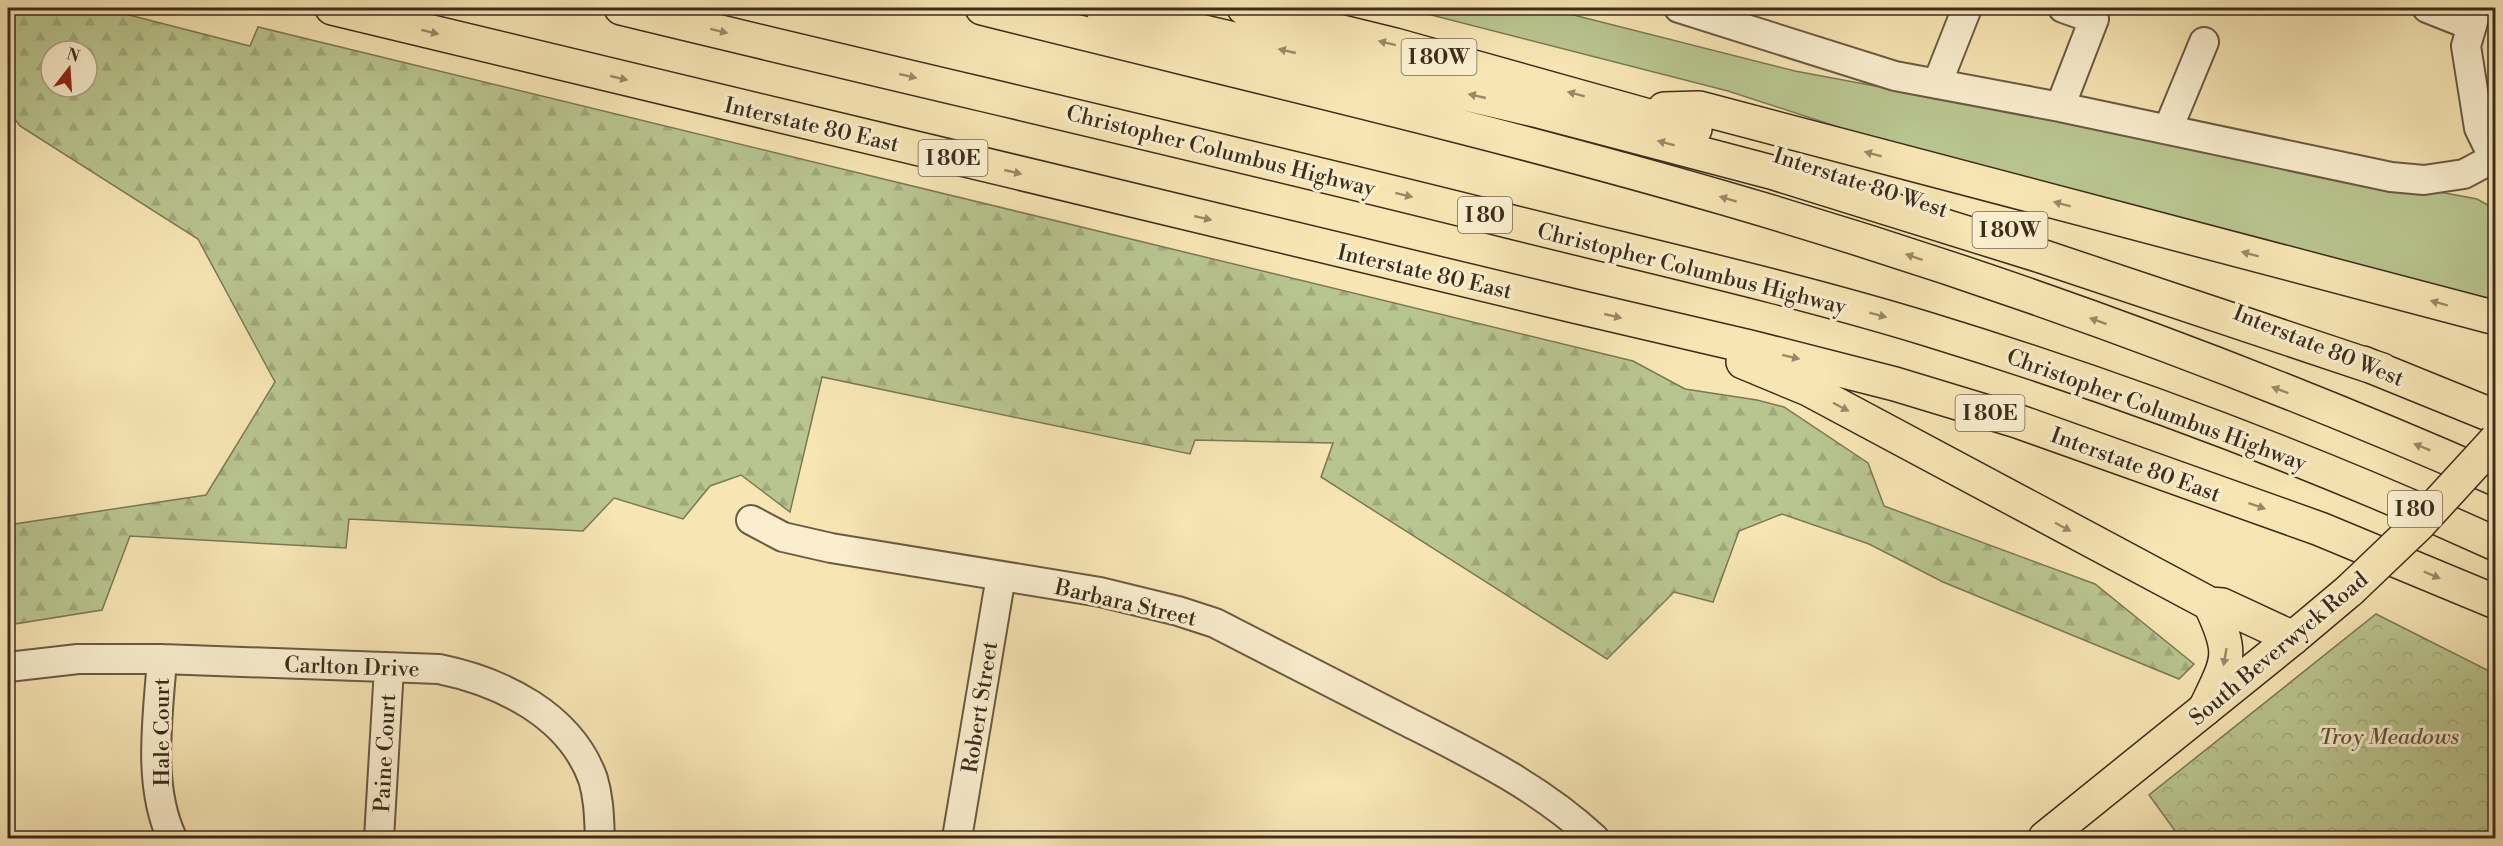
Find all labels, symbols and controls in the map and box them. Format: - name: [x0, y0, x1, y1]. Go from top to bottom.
- one-way arrow: [709, 27, 728, 37]
- one-way arrow: [421, 28, 439, 38]
- one-way arrow: [1378, 37, 1397, 47]
- north arrow: [39, 39, 99, 99]
- road number: I 80W: [1402, 39, 1476, 75]
- text: N: [64, 44, 82, 67]
- one-way arrow: [1278, 45, 1296, 55]
- one-way arrow: [899, 72, 918, 82]
- one-way arrow: [610, 74, 629, 84]
- one-way arrow: [1566, 89, 1584, 98]
- one-way arrow: [1467, 91, 1486, 101]
- street label: Interstate 80 East: [722, 92, 902, 159]
- street label: Christopher Columbus Highway: [1063, 100, 1378, 203]
- one-way arrow: [1657, 138, 1675, 147]
- road number: I 80E: [918, 140, 988, 176]
- street label: Interstate 80 West: [1770, 142, 1951, 224]
- one-way arrow: [1864, 149, 1882, 158]
- one-way arrow: [1004, 168, 1023, 178]
- one-way arrow: [1395, 190, 1414, 200]
- one-way arrow: [1719, 194, 1737, 203]
- road number: I 80: [1458, 197, 1512, 233]
- one-way arrow: [2052, 199, 2071, 209]
- road number: I 80W: [1972, 212, 2048, 248]
- one-way arrow: [1194, 213, 1212, 223]
- street label: Christopher Columbus Highway: [1534, 218, 1849, 321]
- street label: Interstate 80 East: [1335, 239, 1515, 306]
- one-way arrow: [2241, 248, 2259, 258]
- one-way arrow: [1905, 252, 1923, 261]
- one-way arrow: [2430, 297, 2448, 307]
- street label: Interstate 80 West: [2229, 300, 2408, 393]
- one-way arrow: [1604, 311, 1622, 321]
- one-way arrow: [1869, 311, 1887, 321]
- one-way arrow: [2089, 316, 2107, 326]
- street label: Christopher Columbus Highway: [2003, 343, 2311, 477]
- one-way arrow: [1783, 353, 1801, 362]
- one-way arrow: [2271, 385, 2289, 395]
- road number: I 80E: [1956, 395, 2024, 431]
- one-way arrow: [1833, 402, 1850, 412]
- street label: Interstate 80 East: [2047, 422, 2224, 509]
- one-way arrow: [2413, 442, 2431, 452]
- road number: I 80: [2388, 491, 2442, 527]
- one-way arrow: [2248, 502, 2266, 512]
- one-way arrow: [2054, 522, 2071, 532]
- street label: South Beverwyck Road: [2184, 566, 2374, 732]
- one-way arrow: [2423, 571, 2441, 580]
- street label: Barbara Street: [1051, 574, 1199, 633]
- street label: Robert Street: [957, 639, 1004, 775]
- one-way arrow: [2220, 648, 2229, 667]
- street label: Carlton Drive: [284, 652, 420, 683]
- street label: Hale Court: [149, 677, 176, 786]
- street label: Paine Court: [369, 693, 402, 813]
- park label: Troy Meadows: [2319, 724, 2459, 751]

